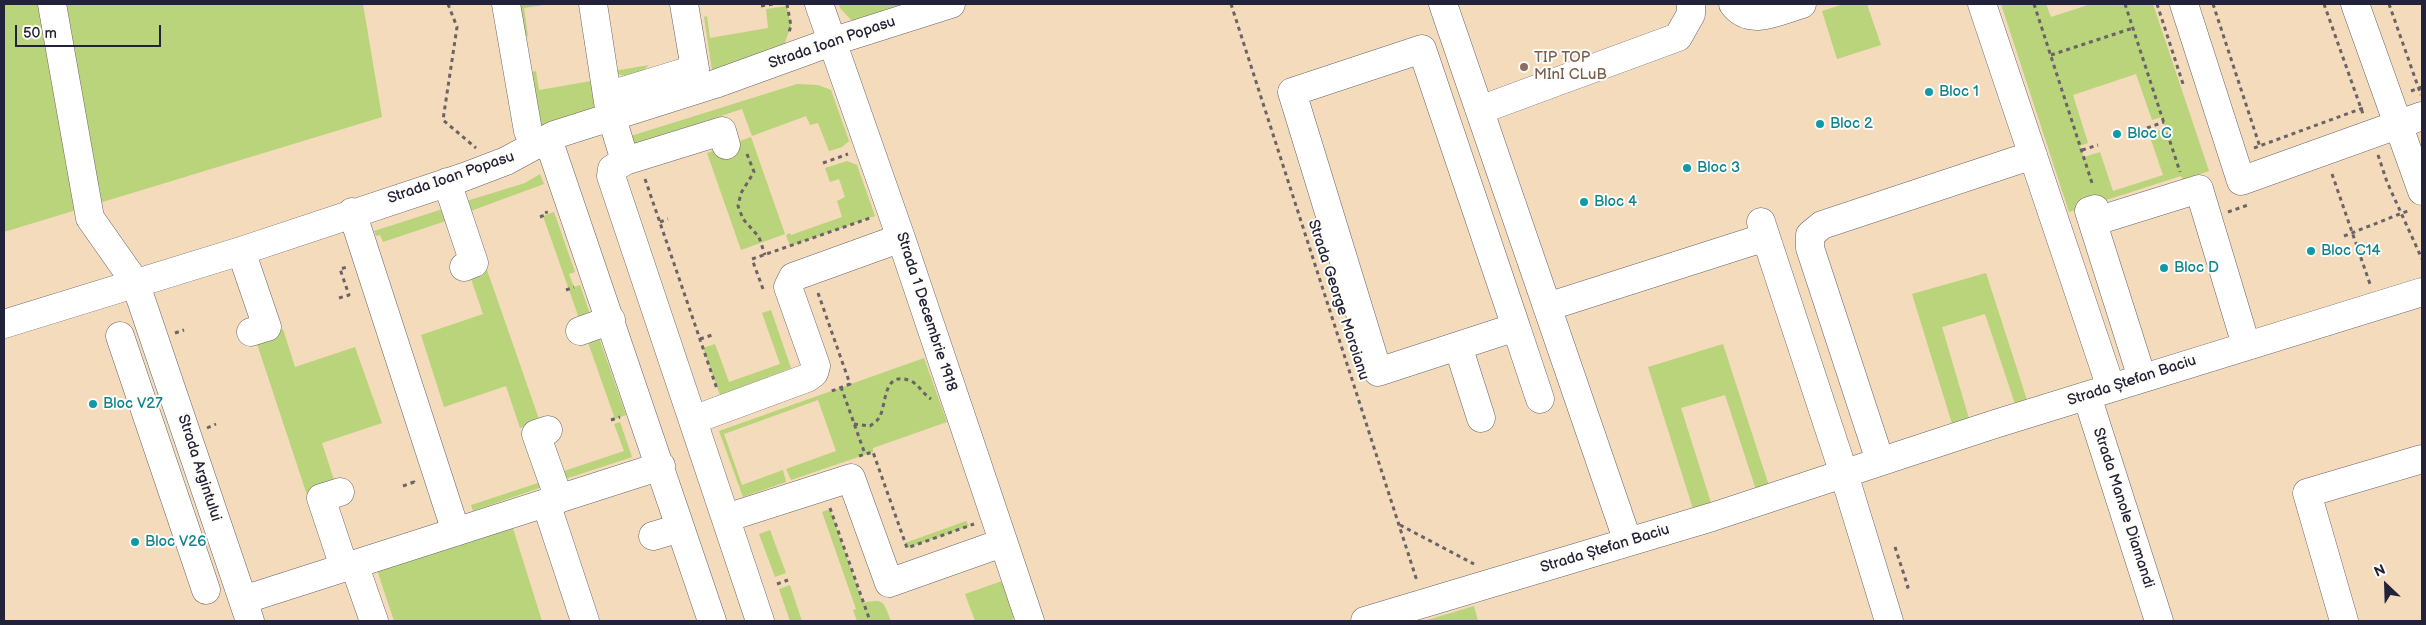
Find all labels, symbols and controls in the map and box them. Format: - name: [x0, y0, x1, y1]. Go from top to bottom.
- street label: Strada Ioan Popasu: [766, 13, 898, 73]
- scale bar: [18, 15, 164, 47]
- text: 50 m: [23, 24, 57, 43]
- place label: TIP TOP MInI CLuB: [1534, 49, 1607, 84]
- marker: TIP TOP MInI CLuB: [1518, 61, 1530, 73]
- place label: Bloc 1: [1939, 83, 1979, 101]
- marker: Bloc 1: [1923, 86, 1935, 98]
- place label: Bloc 2: [1830, 115, 1873, 133]
- marker: Bloc 2: [1814, 118, 1826, 130]
- place label: Bloc C: [2127, 125, 2172, 143]
- marker: Bloc C: [2111, 128, 2123, 140]
- street label: Strada Ioan Popasu: [385, 148, 517, 208]
- place label: Bloc 3: [1697, 159, 1740, 177]
- marker: Bloc 3: [1681, 162, 1693, 174]
- place label: Bloc 4: [1594, 193, 1637, 211]
- marker: Bloc 4: [1578, 196, 1590, 208]
- street label: Strada George Moroianu: [1304, 217, 1372, 383]
- street label: Strada 1 Decembrie 1918: [892, 230, 960, 394]
- place label: Bloc C14: [2321, 242, 2381, 260]
- marker: Bloc C14: [2305, 245, 2317, 257]
- place label: Bloc D: [2174, 259, 2219, 277]
- marker: Bloc D: [2158, 262, 2170, 274]
- street label: Strada Ștefan Baciu: [2065, 352, 2199, 410]
- place label: Bloc V27: [103, 395, 163, 413]
- marker: Bloc V27: [87, 398, 99, 410]
- street label: Strada Argintului: [173, 412, 225, 524]
- street label: Strada Manole Diamandi: [2089, 426, 2157, 590]
- street label: Strada Ștefan Baciu: [1538, 521, 1672, 577]
- place label: Bloc V26: [145, 533, 206, 551]
- marker: Bloc V26: [129, 536, 141, 548]
- north arrow: [2361, 560, 2411, 610]
- text: N: [2371, 561, 2388, 581]

